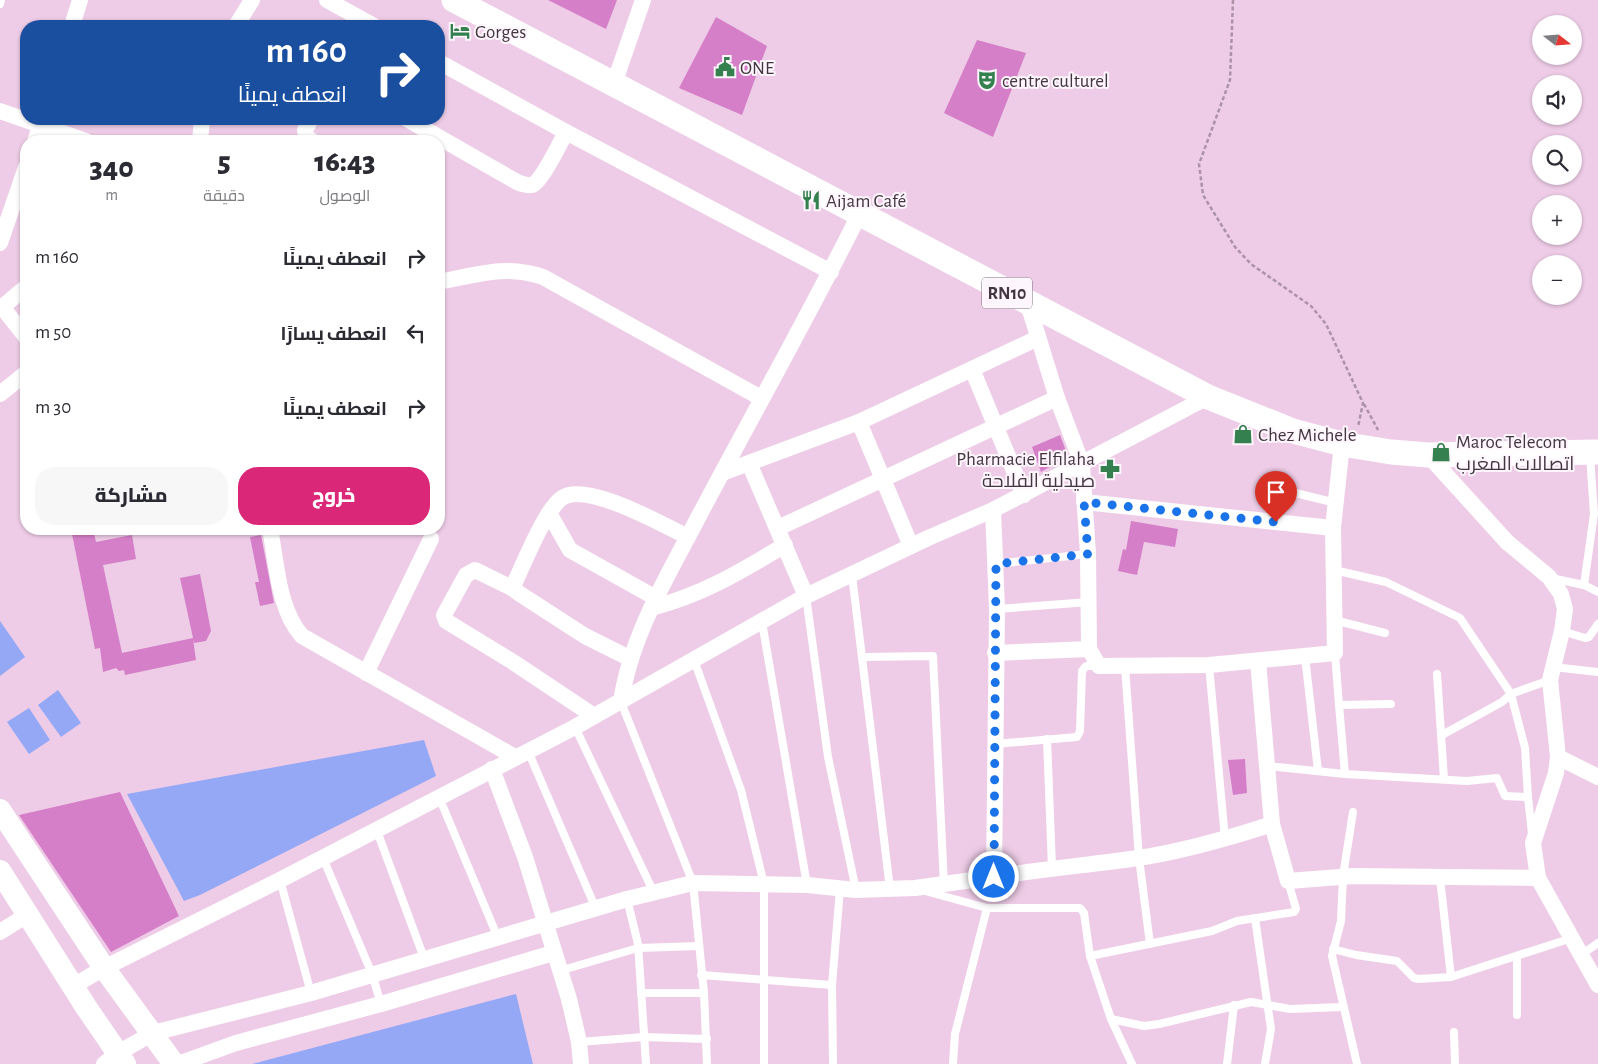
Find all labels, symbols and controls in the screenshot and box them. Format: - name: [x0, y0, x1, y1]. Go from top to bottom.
- north arrow: [1532, 15, 1582, 65]
- map controls: [1532, 15, 1582, 305]
- hotel icon: Gorges: [449, 20, 471, 42]
- place label: Gorges: [475, 23, 526, 42]
- text: 160 m: [266, 34, 347, 69]
- icon: right: [365, 40, 430, 105]
- public building icon: ONE: [714, 56, 736, 78]
- place label: ONE: [740, 59, 774, 78]
- theatre icon: centre culturel: [976, 69, 998, 91]
- place label: centre culturel: [1002, 72, 1109, 91]
- button: sound: [1532, 75, 1582, 125]
- text: انعطف يمينًا: [238, 84, 347, 106]
- button: search: [1532, 135, 1582, 185]
- text: 5: [217, 147, 231, 177]
- text: 16:43: [314, 147, 376, 177]
- text: 340: [90, 153, 134, 183]
- text: m: [105, 187, 118, 203]
- text: دقيقة: [203, 188, 245, 204]
- text: الوصول: [319, 188, 370, 204]
- restaurant icon: Aijam Café: [800, 189, 822, 211]
- place label: Aijam Café: [826, 192, 906, 211]
- button: +: [1532, 195, 1582, 245]
- icon: right: [402, 244, 430, 272]
- text: 160 m: [35, 248, 79, 267]
- text: انعطف يمينًا: [283, 250, 387, 269]
- button: −: [1532, 255, 1582, 305]
- road number: RN10: [982, 278, 1032, 308]
- icon: left: [402, 319, 430, 347]
- text: 50 m: [35, 323, 71, 342]
- text: انعطف يسارًا: [281, 325, 387, 344]
- icon: right: [402, 394, 430, 422]
- text: 30 m: [35, 398, 71, 417]
- text: انعطف يمينًا: [283, 400, 387, 419]
- shop icon: Chez Michele: [1232, 423, 1254, 445]
- place label: Chez Michele: [1258, 426, 1356, 445]
- place label: Maroc Telecom اتصالات المغرب: [1456, 433, 1574, 475]
- shop icon: Maroc Telecom اتصالات المغرب: [1430, 441, 1452, 463]
- place label: Pharmacie Elfilaha صيدلية الفلاحة: [956, 450, 1095, 491]
- pharmacy icon: Pharmacie Elfilaha صيدلية الفلاحة: [1099, 458, 1121, 480]
- button: مشاركة: [35, 467, 228, 525]
- button: خروج: [238, 467, 430, 525]
- pin: [1255, 471, 1297, 522]
- icon: arrive: [1262, 478, 1290, 506]
- position arrow: [967, 850, 1019, 902]

